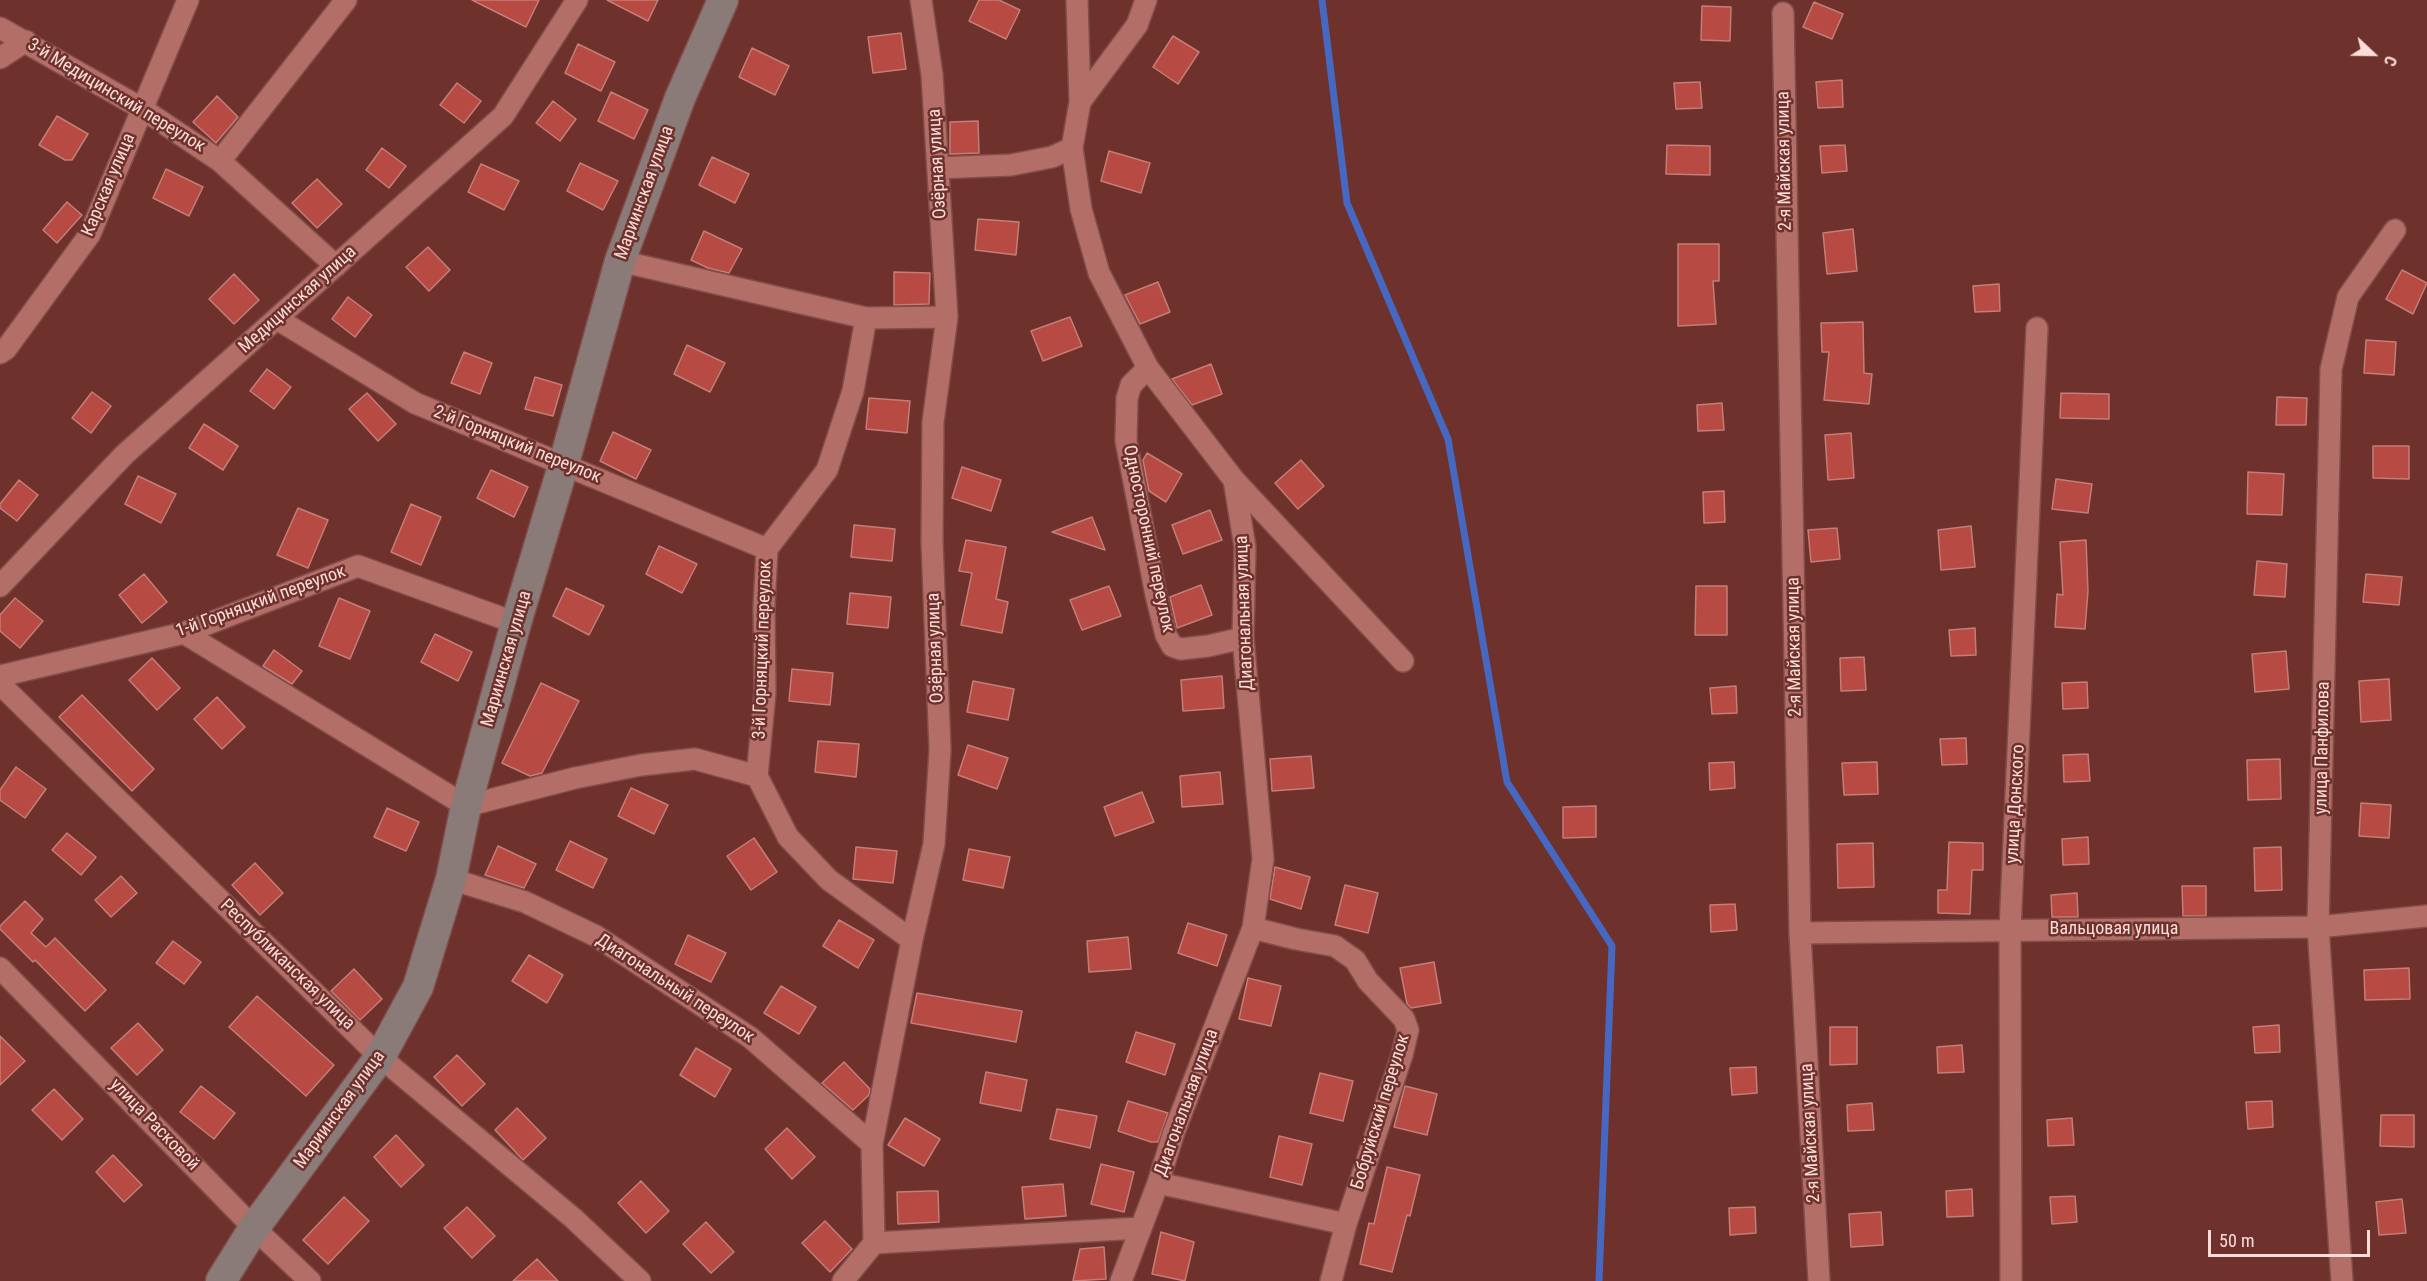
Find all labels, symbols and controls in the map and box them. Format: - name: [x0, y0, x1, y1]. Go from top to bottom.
- north arrow: [2343, 24, 2403, 84]
- street label: 3-й Медицинский переулок: [23, 34, 209, 158]
- text: С: [2380, 53, 2401, 69]
- street label: 2-я Майская улица: [1773, 91, 1797, 231]
- street label: Озёрная улица: [924, 108, 952, 220]
- street label: Мариинская улица: [611, 123, 679, 263]
- street label: Карская улица: [78, 130, 140, 240]
- street label: Медицинская улица: [235, 242, 361, 358]
- street label: 2-й Горняцкий переулок: [430, 401, 604, 489]
- street label: Односторонний переулок: [1118, 443, 1178, 635]
- street label: Диагональная улица: [1232, 535, 1258, 691]
- street label: 3-й Горняцкий переулок: [749, 560, 777, 740]
- street label: 1-й Горняцкий переулок: [173, 561, 349, 643]
- street label: 2-я Майская улица: [1783, 577, 1807, 717]
- street label: Мариинская улица: [477, 588, 537, 730]
- street label: Озёрная улица: [923, 592, 949, 704]
- street label: улица Панфилова: [2311, 681, 2335, 815]
- street label: улица Донского: [2002, 744, 2030, 864]
- street label: Республиканская улица: [215, 895, 359, 1035]
- street label: Вальцовая улица: [2050, 918, 2178, 940]
- street label: Диагональный переулок: [592, 930, 758, 1048]
- street label: Диагональная улица: [1150, 1027, 1224, 1179]
- street label: Бобруйский переулок: [1347, 1032, 1415, 1192]
- street label: Мариинская улица: [290, 1047, 390, 1173]
- street label: 2-я Майская улица: [1797, 1063, 1825, 1203]
- street label: улица Расковой: [105, 1075, 203, 1175]
- scale bar: [2211, 1218, 2373, 1256]
- text: 50 m: [2219, 1230, 2254, 1251]

